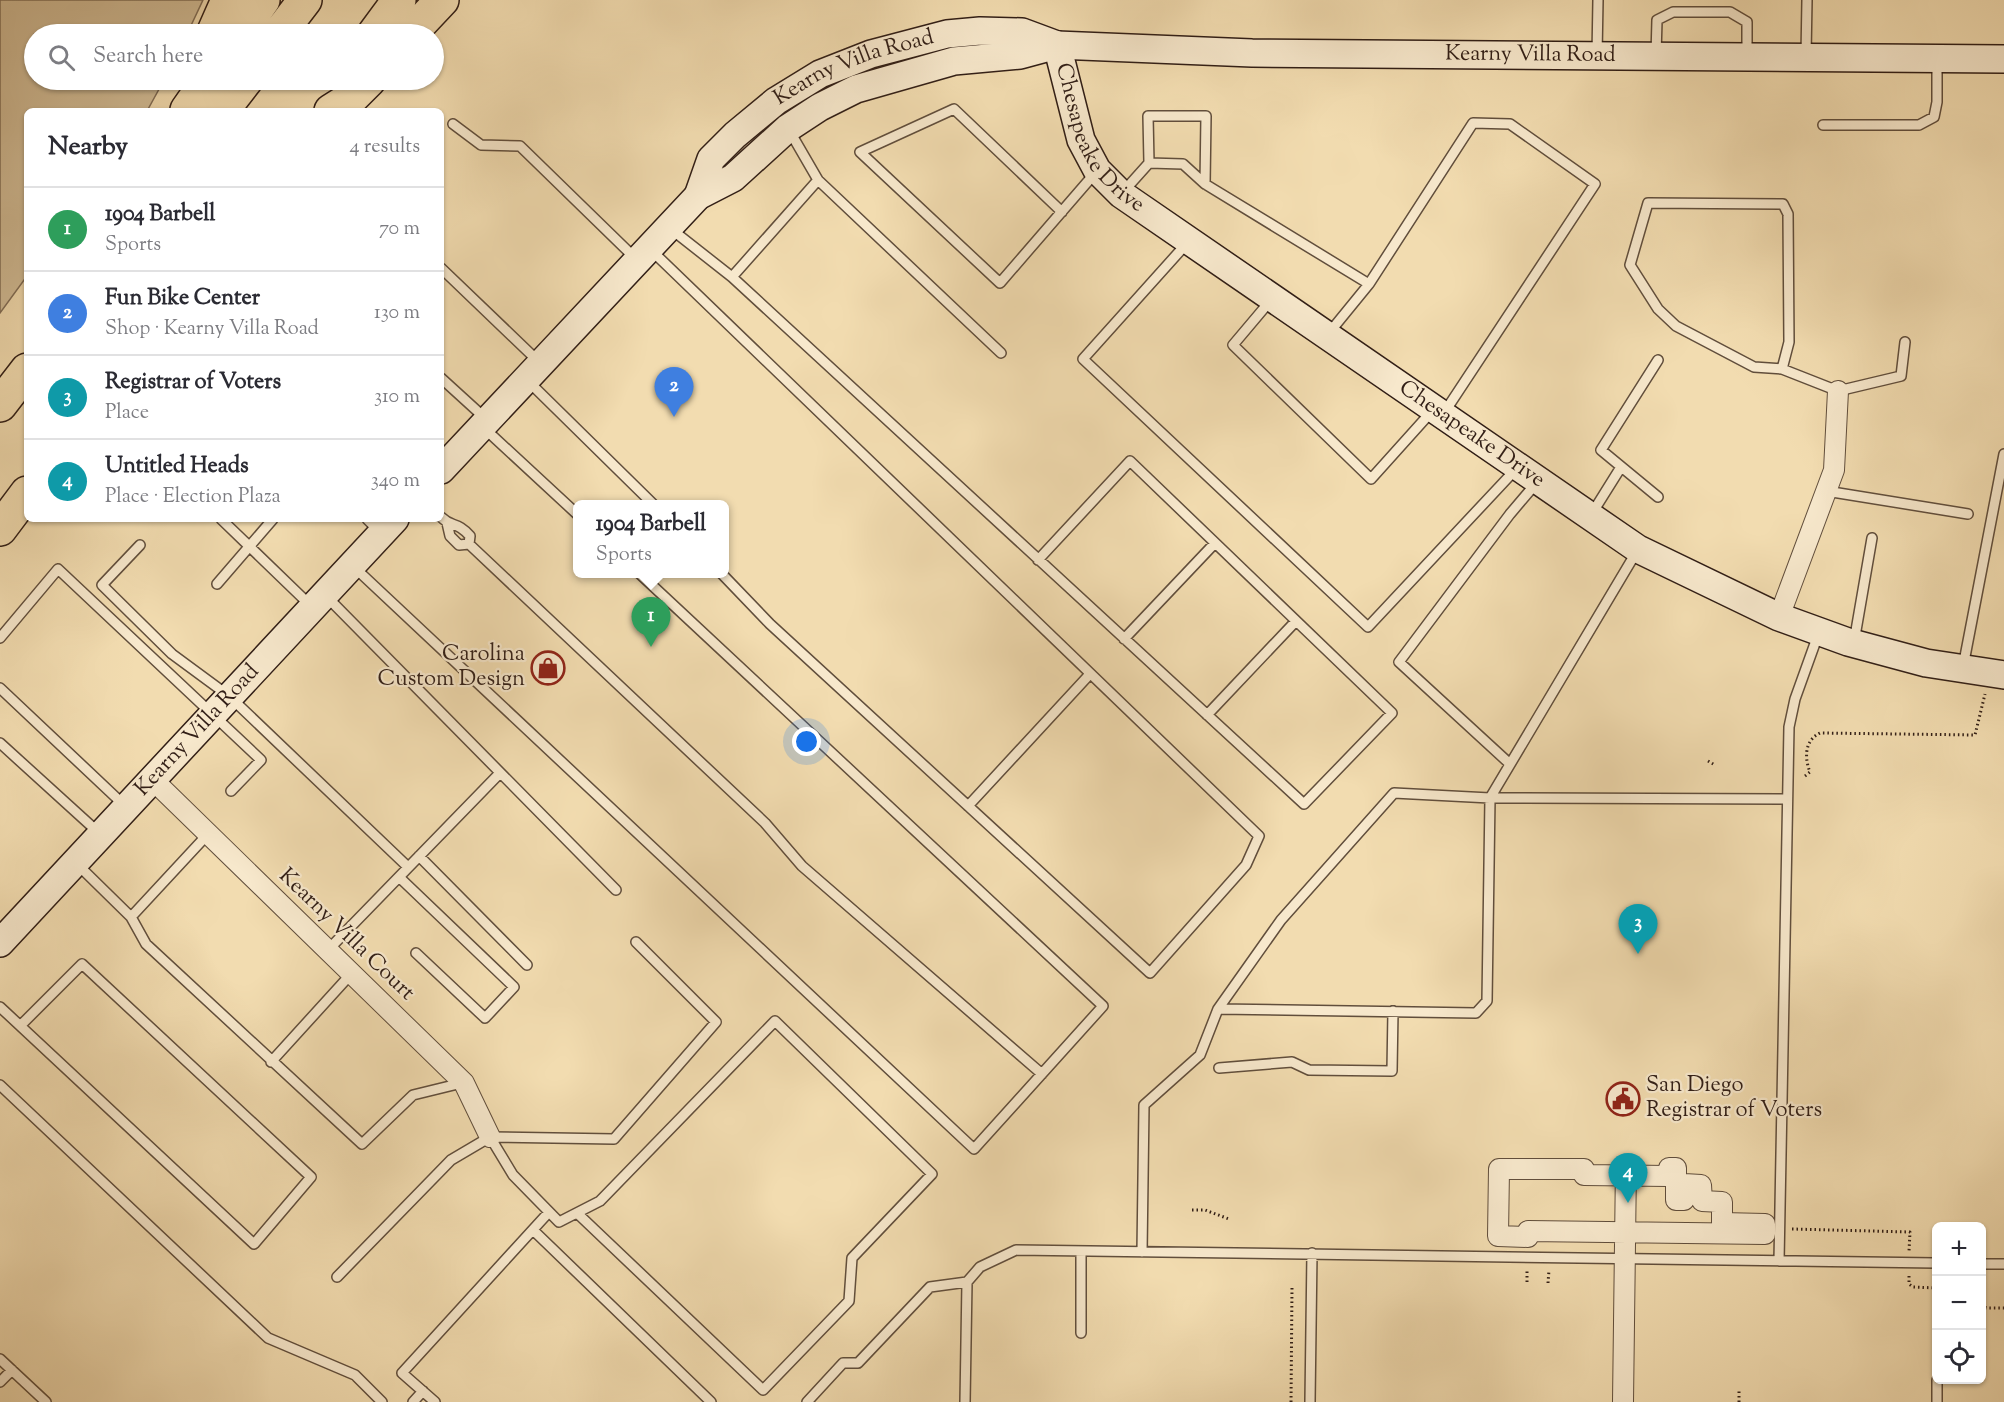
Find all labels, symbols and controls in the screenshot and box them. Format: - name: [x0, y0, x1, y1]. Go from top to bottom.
- street label: Kearny Villa Road: [768, 22, 937, 115]
- search box: [24, 24, 444, 90]
- street label: Kearny Villa Road: [1445, 39, 1616, 72]
- icon: search: [45, 41, 78, 74]
- text: Search here: [93, 41, 203, 73]
- street label: Chesapeake Drive: [1046, 60, 1151, 221]
- text: Nearby: [48, 129, 128, 166]
- text: 4 results: [349, 133, 420, 162]
- text: 1904 Barbell: [105, 199, 215, 231]
- text: 1: [64, 215, 71, 244]
- text: 70 m: [379, 215, 420, 244]
- text: Sports: [105, 231, 161, 260]
- text: Fun Bike Center: [105, 283, 260, 315]
- text: 2: [63, 299, 72, 328]
- text: 130 m: [374, 299, 420, 328]
- text: Shop · Kearny Villa Road: [105, 315, 319, 344]
- text: Registrar of Voters: [105, 367, 281, 399]
- pin: 2: [654, 368, 694, 417]
- street label: Chesapeake Drive: [1392, 373, 1551, 496]
- text: 3: [63, 383, 72, 412]
- text: 310 m: [374, 383, 420, 412]
- text: Place: [105, 399, 149, 428]
- text: Untitled Heads: [105, 451, 249, 483]
- text: 4: [62, 467, 73, 496]
- text: 340 m: [371, 467, 420, 496]
- text: Place · Election Plaza: [105, 483, 281, 512]
- popup: [573, 500, 729, 578]
- text: 1904 Barbell: [596, 509, 706, 541]
- text: Sports: [596, 541, 652, 570]
- pin: 1: [632, 598, 670, 647]
- place label: Carolina Custom Design: [378, 639, 525, 696]
- shop icon: Carolina Custom Design: [530, 650, 566, 686]
- street label: Kearny Villa Road: [128, 657, 268, 804]
- your location: [792, 727, 821, 756]
- street label: Kearny Villa Court: [271, 861, 422, 1009]
- pin: 3: [1618, 904, 1658, 954]
- place label: San Diego Registrar of Voters: [1646, 1070, 1822, 1127]
- public building icon: San Diego Registrar of Voters: [1605, 1081, 1641, 1117]
- pin: 4: [1608, 1154, 1648, 1203]
- map controls: [1932, 1222, 1986, 1384]
- button: +: [1932, 1222, 1986, 1276]
- button: −: [1932, 1276, 1986, 1330]
- button: locate: [1932, 1330, 1986, 1384]

